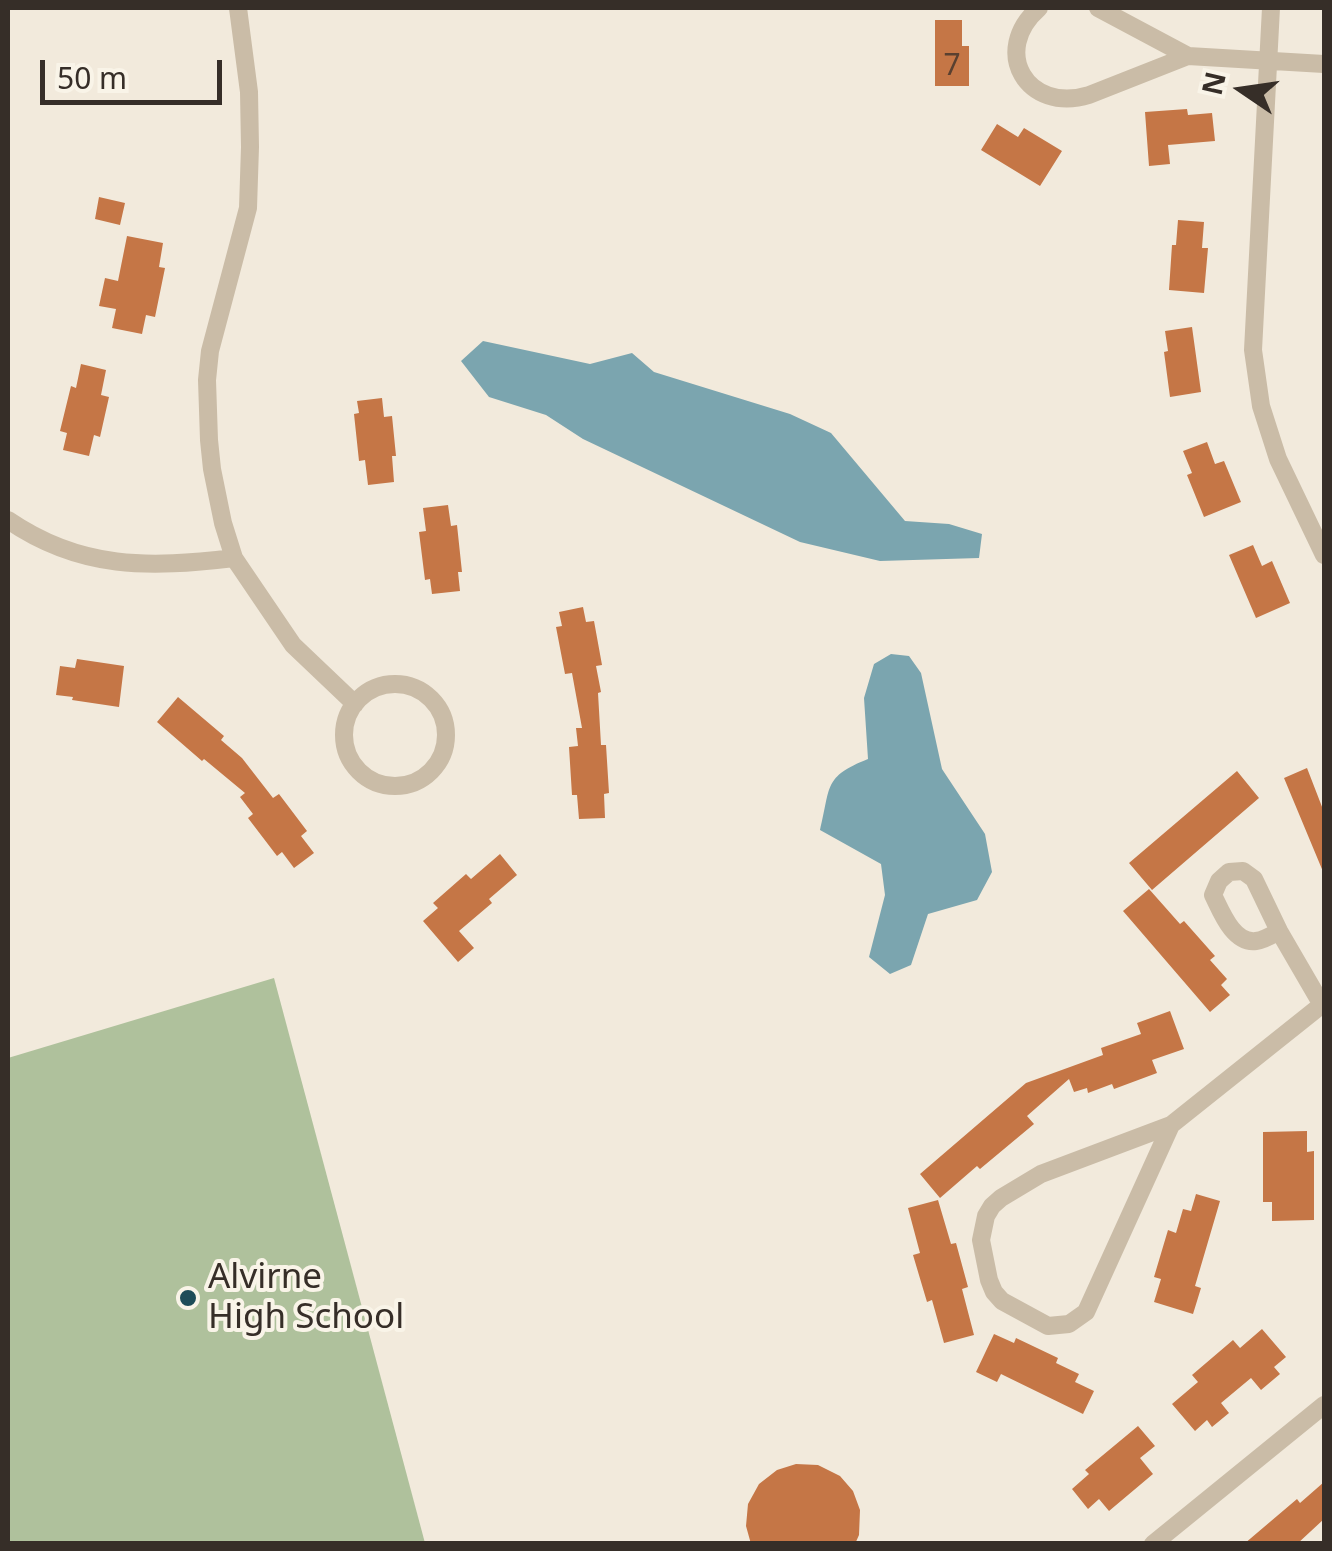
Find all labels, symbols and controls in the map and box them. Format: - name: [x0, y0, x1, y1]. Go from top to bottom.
- scale bar: [45, 40, 228, 102]
- north arrow: [1192, 40, 1292, 140]
- house number: 7: [943, 48, 961, 84]
- text: 50 m: [57, 57, 127, 98]
- text: N: [1192, 68, 1234, 99]
- place label: Alvirne High School: [208, 1257, 404, 1339]
- marker: Alvirne High School: [177, 1287, 199, 1309]

